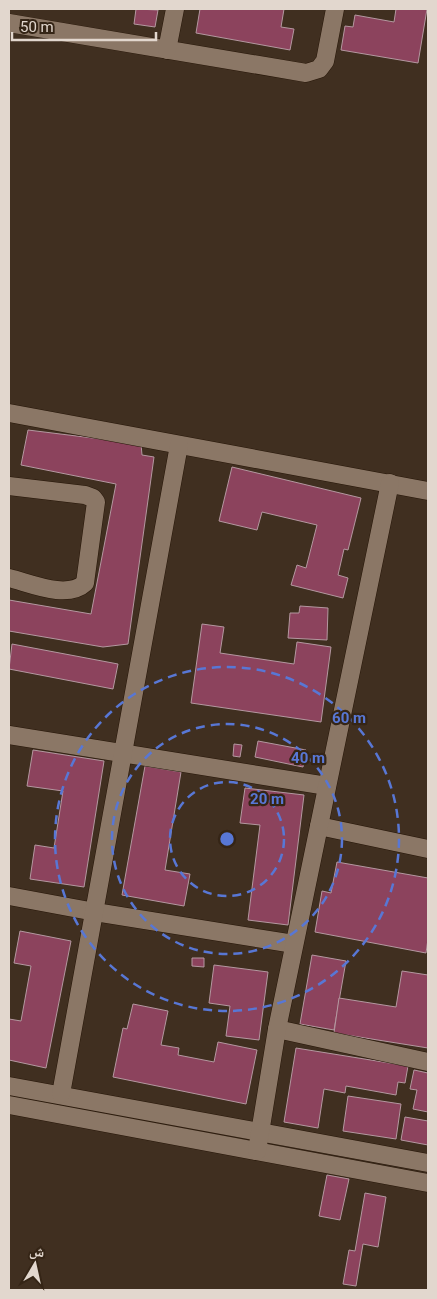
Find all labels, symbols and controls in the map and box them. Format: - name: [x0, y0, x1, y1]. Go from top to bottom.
- scale bar: [12, 10, 156, 42]
- text: 50 m: [20, 18, 54, 36]
- text: 60 m: [332, 709, 366, 727]
- text: 40 m: [291, 749, 325, 767]
- text: 20 m: [250, 790, 284, 808]
- centre of rings: [218, 830, 236, 848]
- north arrow: [10, 1239, 60, 1289]
- text: ش: [28, 1242, 46, 1261]

